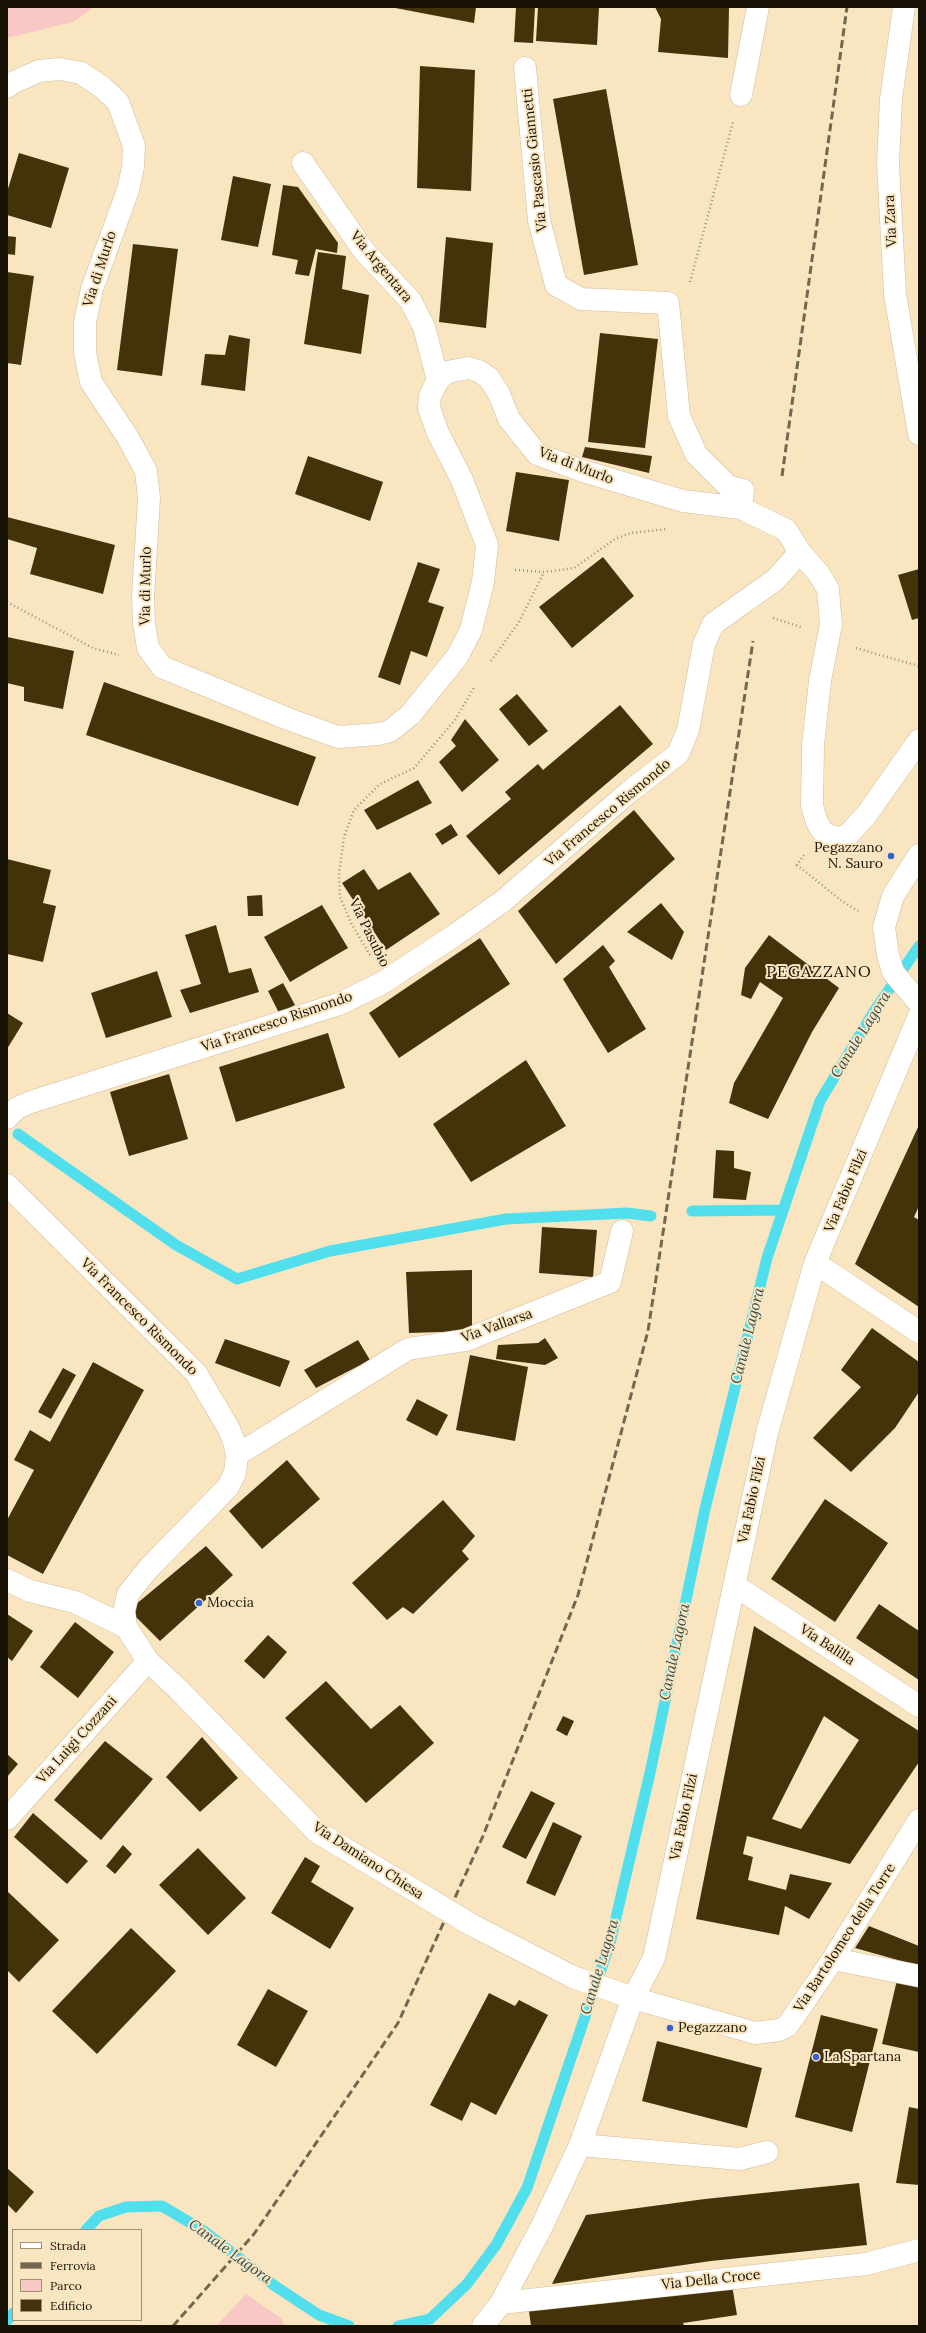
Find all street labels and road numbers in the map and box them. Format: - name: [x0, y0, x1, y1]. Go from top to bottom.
- street label: Via Pascasio Giannetti: [519, 88, 551, 232]
- street label: Via Zara: [881, 194, 901, 248]
- street label: Via Argentara: [346, 228, 416, 306]
- street label: Via di Murlo: [80, 229, 120, 309]
- street label: Via di Murlo: [536, 444, 616, 488]
- street label: Via di Murlo: [137, 546, 155, 626]
- street label: Via Francesco Rismondo: [542, 756, 674, 870]
- street label: Via Pasubio: [345, 896, 393, 970]
- street label: Via Francesco Rismondo: [199, 988, 355, 1056]
- street label: Via Fabio Filzi: [821, 1147, 871, 1235]
- street label: Via Francesco Rismondo: [77, 1255, 201, 1379]
- street label: Via Vallarsa: [459, 1305, 535, 1347]
- street label: Via Fabio Filzi: [735, 1455, 769, 1545]
- street label: Via Balilla: [796, 1621, 858, 1669]
- street label: Via Luigi Cozzani: [33, 1693, 121, 1787]
- street label: Via Fabio Filzi: [667, 1772, 701, 1862]
- street label: Via Damiano Chiesa: [309, 1819, 427, 1903]
- street label: Via Bartolomeo della Torre: [791, 1860, 899, 2016]
- street label: Via Della Croce: [661, 2266, 761, 2294]

